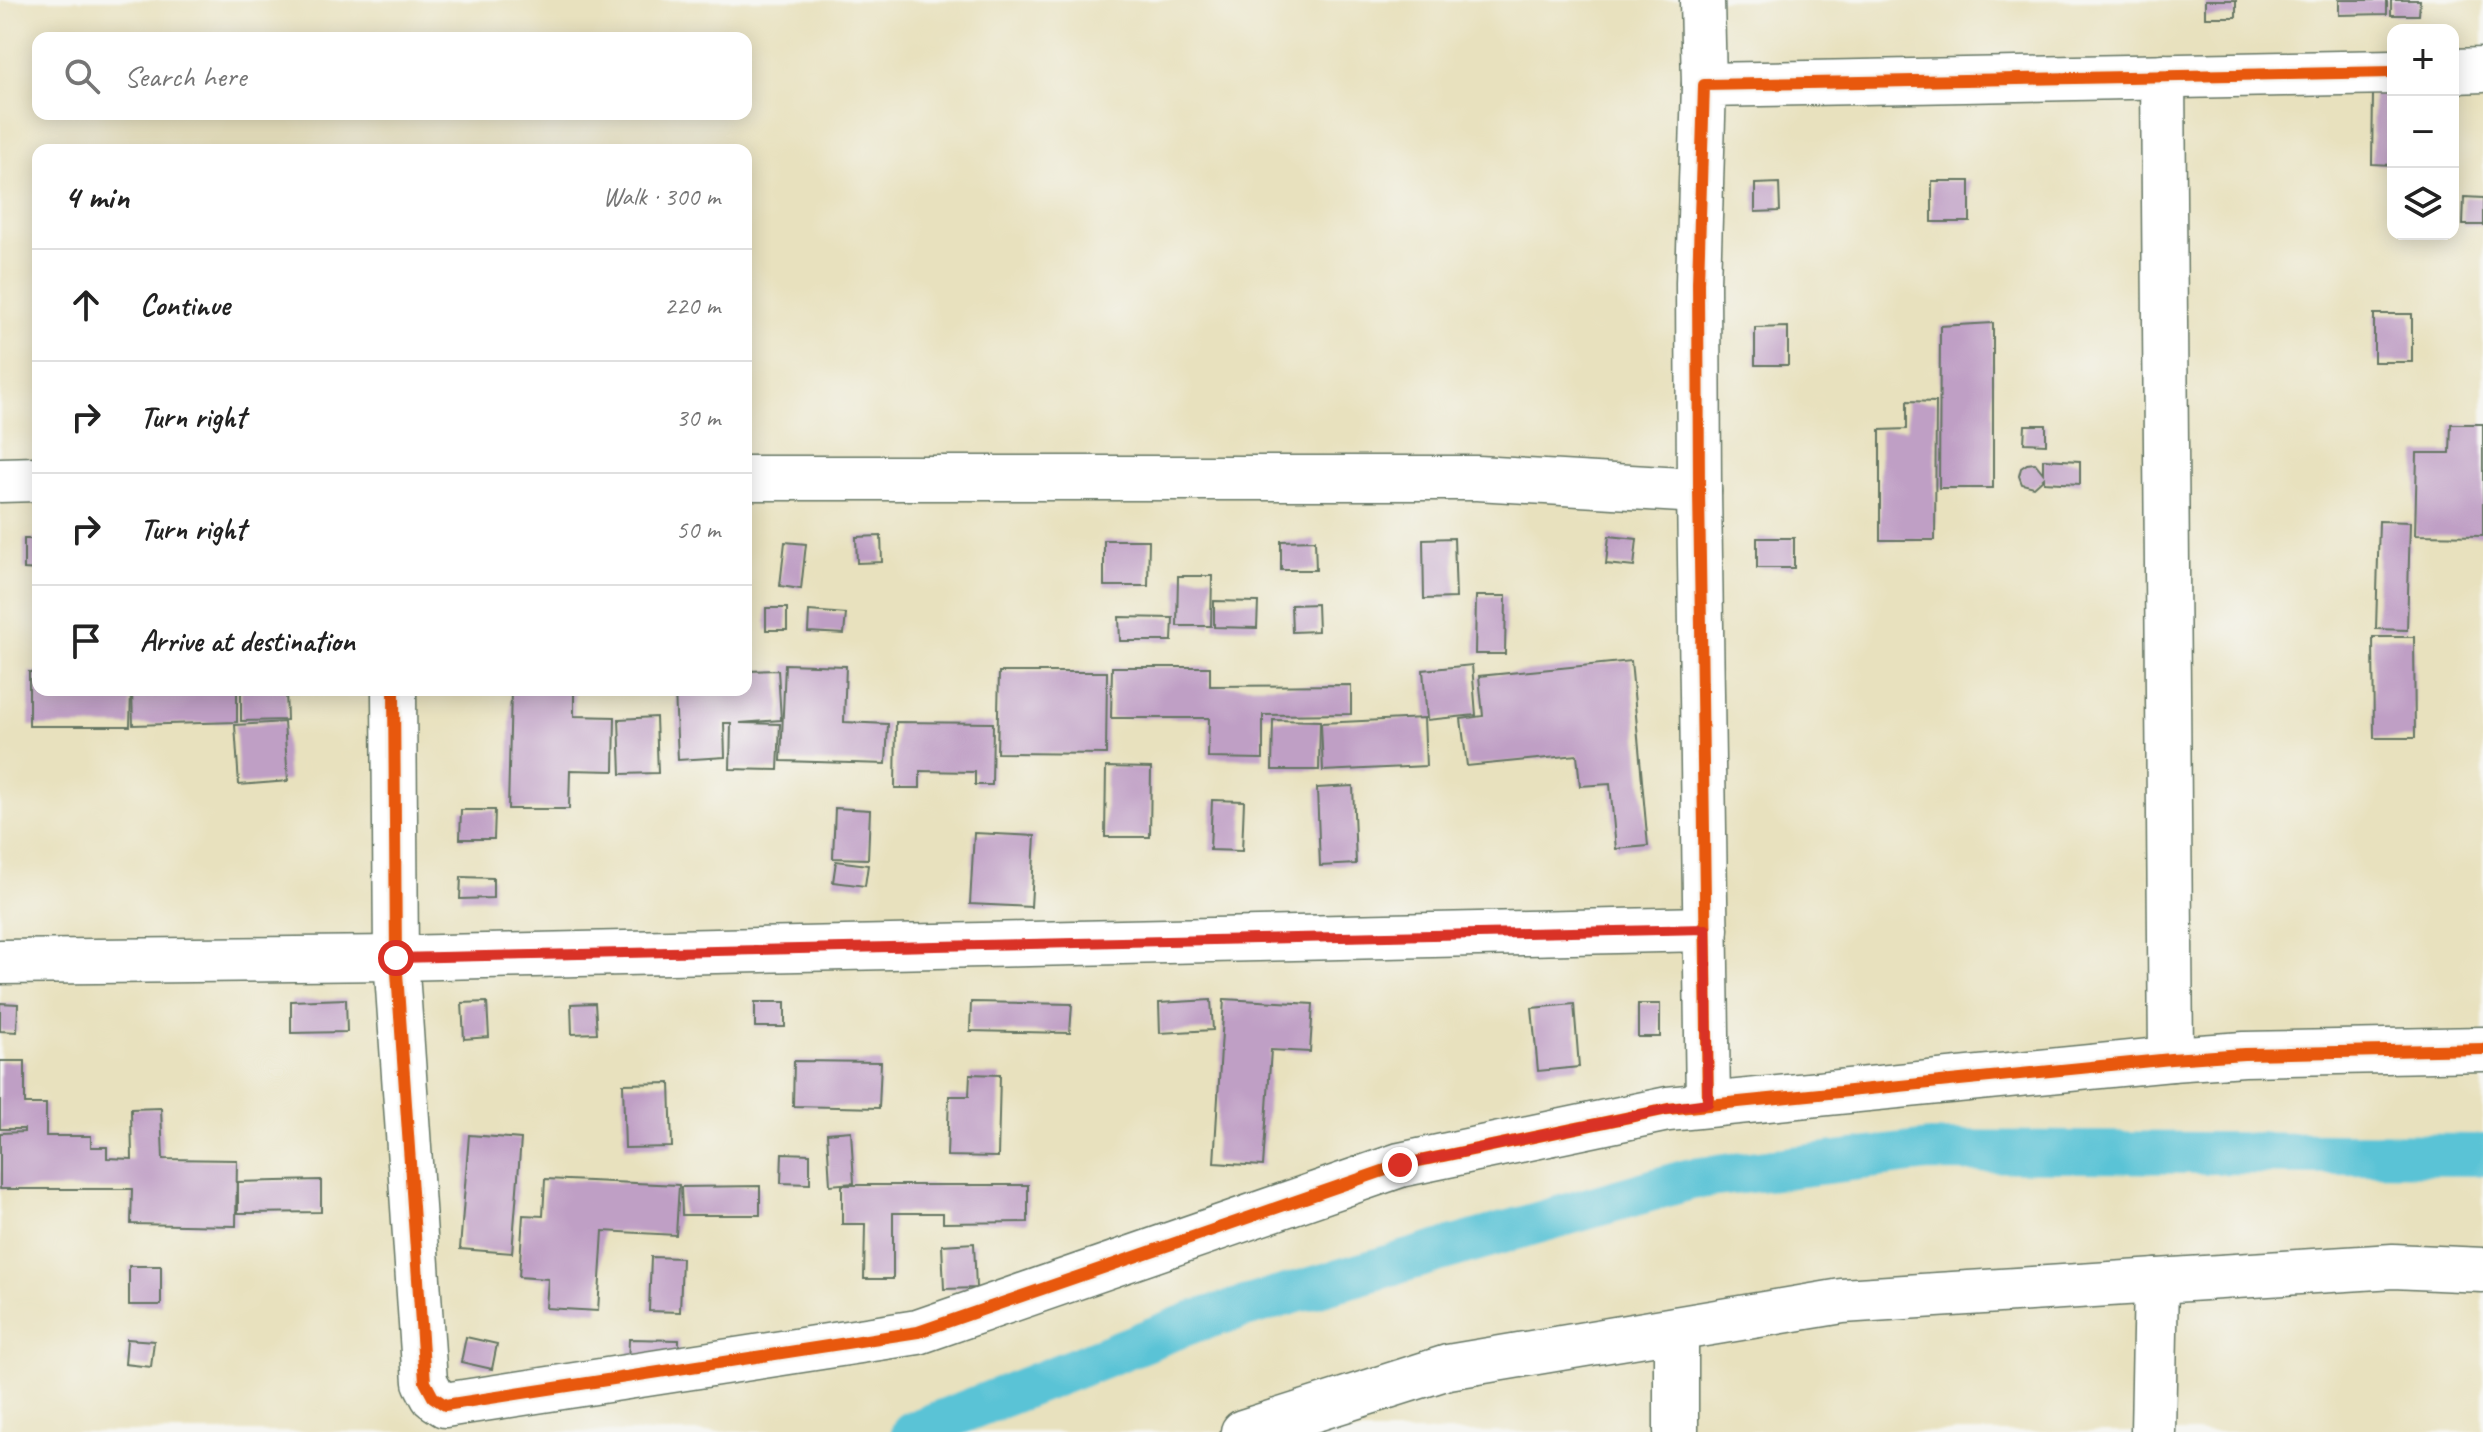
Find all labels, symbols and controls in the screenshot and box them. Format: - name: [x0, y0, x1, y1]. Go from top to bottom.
- map controls: [2387, 24, 2459, 240]
- button: +: [2387, 24, 2459, 96]
- search box: [32, 32, 752, 120]
- icon: search: [60, 54, 104, 98]
- text: Search here: [124, 57, 246, 95]
- button: −: [2387, 96, 2459, 168]
- button: layers: [2387, 168, 2459, 240]
- text: 4 min: [64, 175, 129, 218]
- text: Walk · 300 m: [603, 180, 720, 213]
- icon: ahead: [64, 283, 108, 327]
- text: Continue: [140, 286, 230, 324]
- text: 220 m: [664, 289, 720, 322]
- icon: right: [64, 395, 108, 439]
- text: Turn right: [140, 398, 245, 436]
- text: 30 m: [676, 401, 720, 434]
- icon: right: [64, 507, 108, 551]
- text: Turn right: [140, 510, 245, 548]
- text: 50 m: [676, 513, 720, 546]
- icon: arrive: [64, 619, 108, 663]
- text: Arrive at destination: [140, 622, 355, 660]
- route start: [378, 940, 414, 976]
- route end: [1382, 1147, 1418, 1183]

